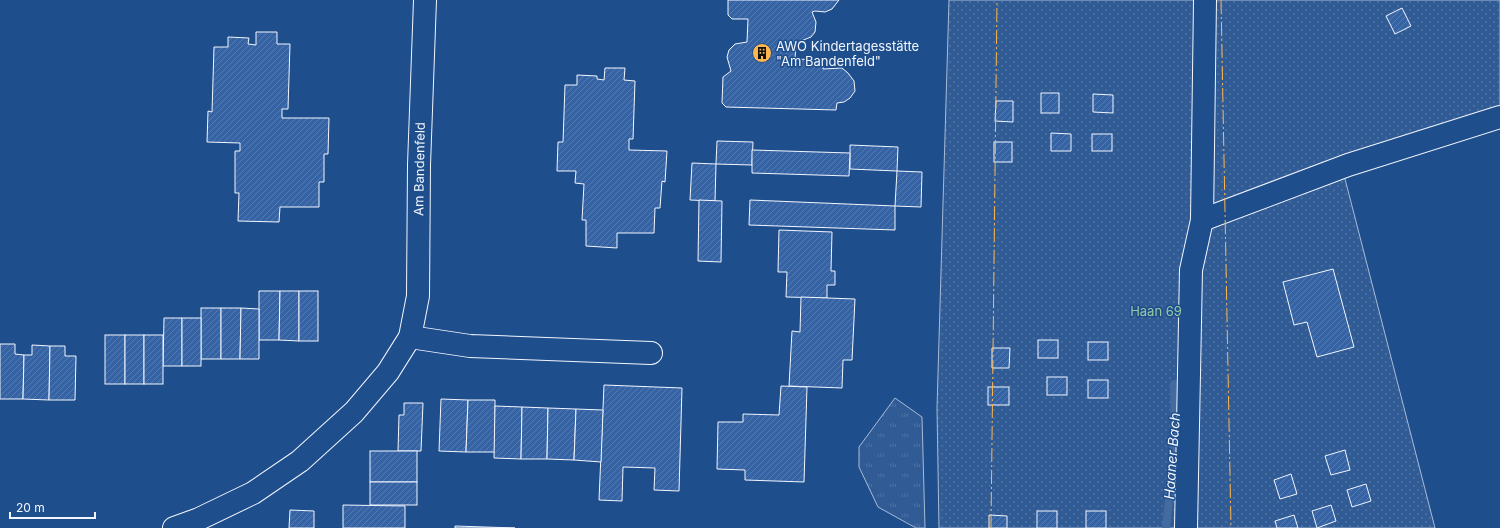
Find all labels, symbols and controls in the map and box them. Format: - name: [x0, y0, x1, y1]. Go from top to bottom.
- place label: AWO Kindertagesstätte "Am Bandenfeld": [776, 38, 919, 69]
- building icon: AWO Kindertagesstätte "Am Bandenfeld": [751, 42, 773, 64]
- street label: Am Bandenfeld: [410, 122, 428, 216]
- park label: Haan 69: [1130, 303, 1182, 319]
- water label: Haaner Bach: [1160, 412, 1183, 500]
- scale bar: [10, 494, 95, 520]
- text: 20 m: [16, 500, 45, 515]

